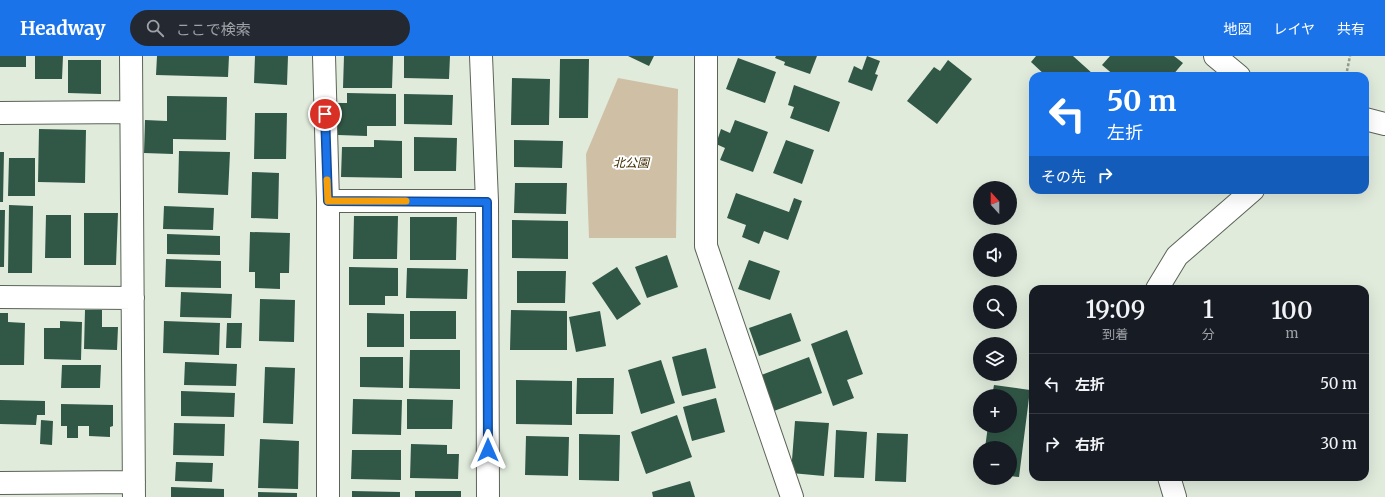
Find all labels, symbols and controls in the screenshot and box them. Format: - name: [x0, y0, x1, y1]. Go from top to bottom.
- search box: [130, 10, 410, 46]
- text: Headway: [20, 16, 106, 40]
- icon: search: [144, 17, 166, 39]
- text: ここで検索: [176, 20, 251, 39]
- text: 地図: [1223, 20, 1251, 38]
- text: レイヤ: [1273, 20, 1315, 38]
- text: 共有: [1337, 20, 1365, 38]
- text: 50 m: [1107, 83, 1176, 119]
- icon: left: [1041, 88, 1093, 140]
- pin: [308, 97, 342, 131]
- icon: arrive: [314, 103, 336, 125]
- text: 左折: [1107, 121, 1143, 144]
- park label: 北公園: [613, 155, 651, 170]
- icon: right: [1094, 164, 1116, 186]
- text: その先: [1041, 167, 1086, 186]
- north arrow: [973, 181, 1017, 225]
- map controls: [973, 181, 1017, 485]
- button: sound: [973, 233, 1017, 277]
- button: search: [973, 285, 1017, 329]
- text: 19:09: [1085, 294, 1145, 325]
- text: 1: [1203, 294, 1214, 325]
- text: 100: [1271, 295, 1313, 326]
- text: m: [1285, 325, 1298, 342]
- text: 到着: [1102, 326, 1128, 343]
- text: 分: [1202, 326, 1215, 343]
- button: layers: [973, 337, 1017, 381]
- icon: left: [1041, 373, 1063, 395]
- text: 50 m: [1320, 374, 1357, 393]
- text: 左折: [1075, 375, 1105, 394]
- button: +: [973, 389, 1017, 433]
- position arrow: [467, 429, 509, 471]
- icon: right: [1041, 433, 1063, 455]
- text: 30 m: [1320, 434, 1357, 453]
- text: 右折: [1075, 435, 1105, 454]
- button: −: [973, 441, 1017, 485]

